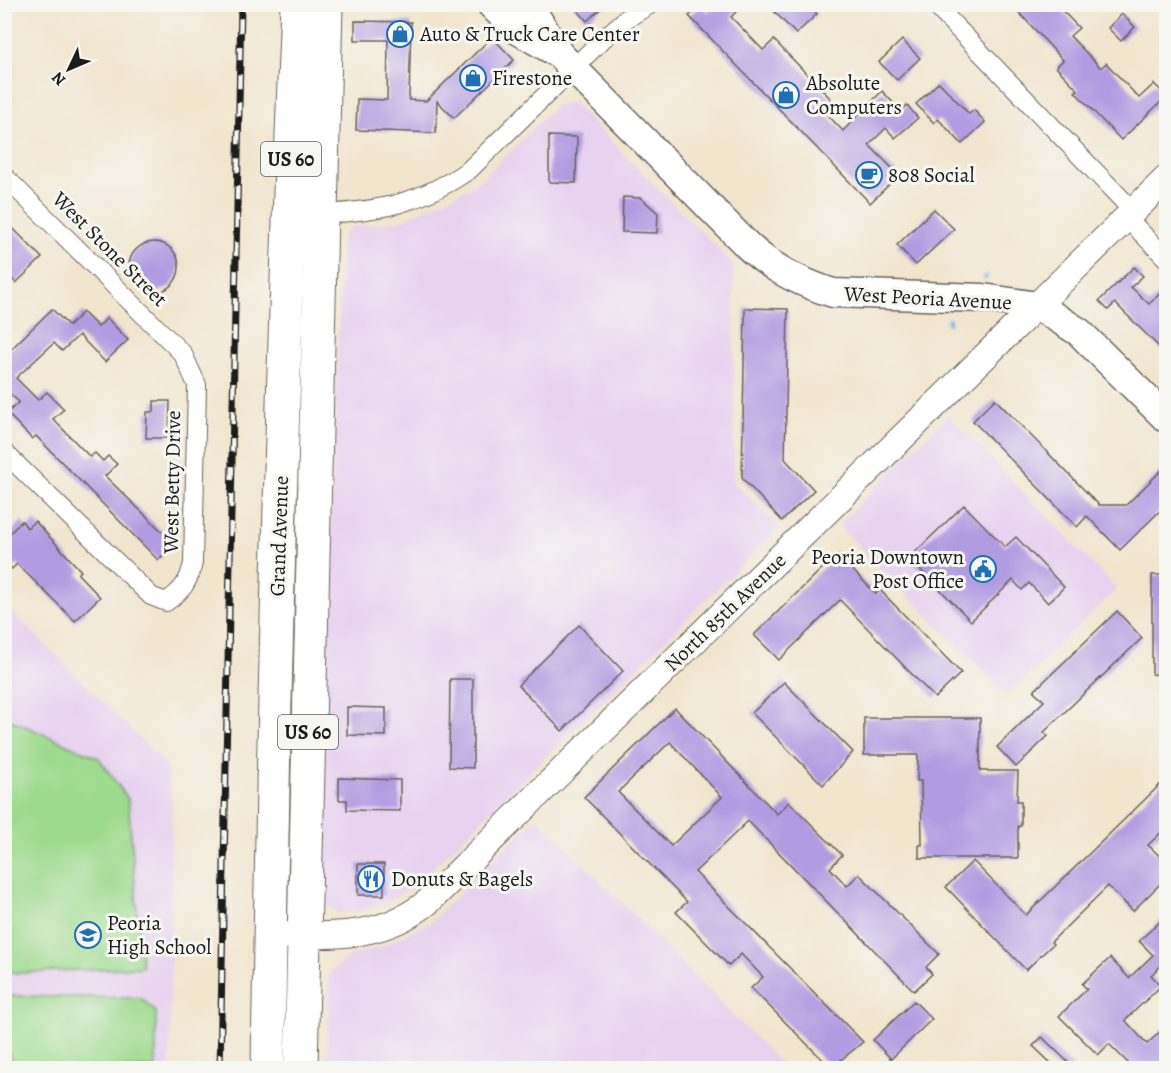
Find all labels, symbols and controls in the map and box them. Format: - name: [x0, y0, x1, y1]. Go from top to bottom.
- shop icon: Auto & Truck Care Center: [385, 19, 415, 49]
- place label: Auto & Truck Care Center: [419, 20, 640, 48]
- north arrow: [39, 39, 99, 99]
- shop icon: Firestone: [458, 63, 488, 93]
- place label: Firestone: [492, 64, 572, 92]
- text: N: [47, 67, 71, 91]
- place label: Absolute Computers: [805, 69, 902, 121]
- shop icon: Absolute Computers: [771, 80, 801, 110]
- road number: US 60: [261, 142, 321, 176]
- cafe icon: 808 Social: [854, 160, 884, 190]
- place label: 808 Social: [888, 161, 975, 189]
- street label: West Stone Street: [46, 185, 174, 313]
- street label: West Peoria Avenue: [842, 280, 1013, 316]
- street label: West Betty Drive: [157, 410, 187, 555]
- street label: Grand Avenue: [263, 475, 295, 597]
- place label: Peoria Downtown Post Office: [811, 543, 964, 595]
- street label: North 85th Avenue: [658, 547, 792, 677]
- public building icon: Peoria Downtown Post Office: [968, 554, 998, 584]
- road number: US 60: [278, 715, 338, 749]
- restaurant icon: Donuts & Bagels: [356, 864, 386, 894]
- place label: Donuts & Bagels: [391, 865, 533, 893]
- place label: Peoria High School: [107, 909, 211, 961]
- school or university icon: Peoria High School: [73, 920, 103, 950]

